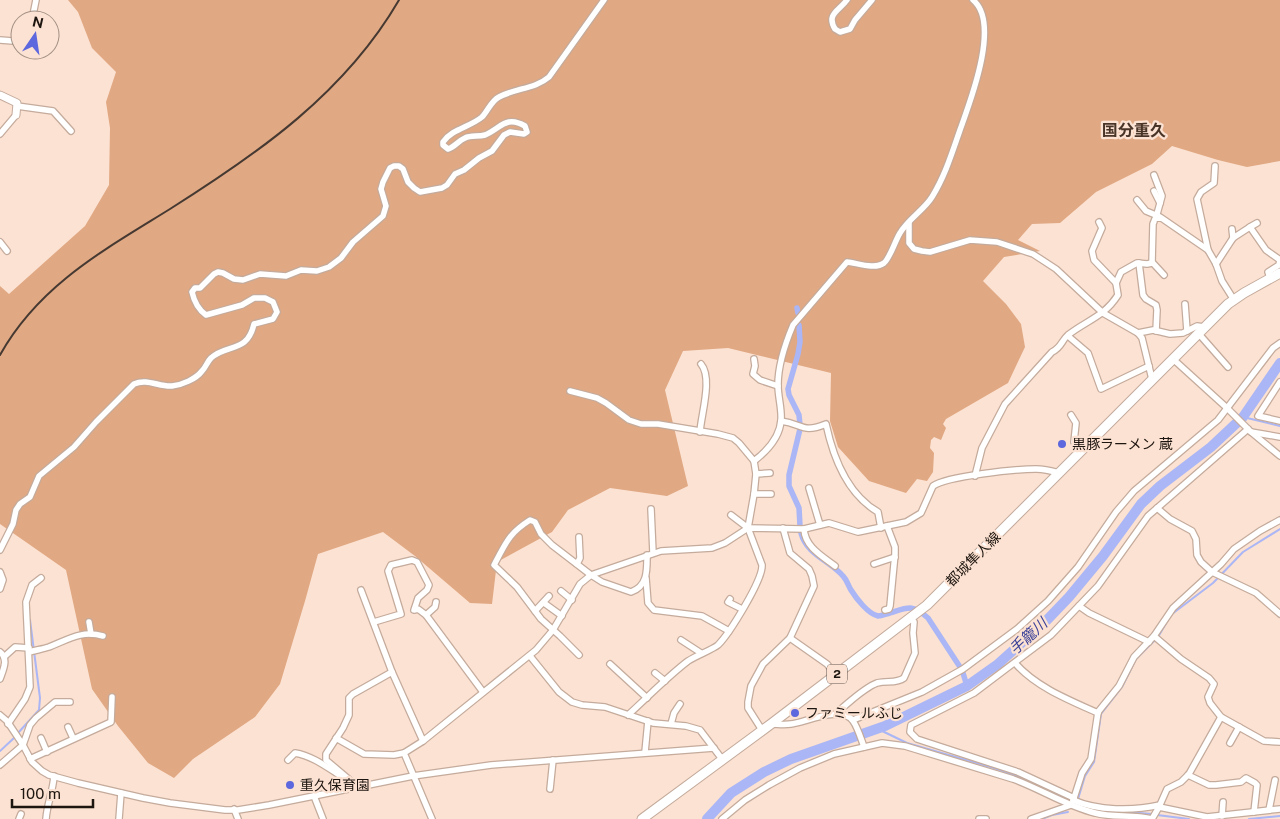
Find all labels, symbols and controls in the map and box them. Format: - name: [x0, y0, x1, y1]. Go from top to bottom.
- north arrow: [10, 10, 60, 60]
- text: N: [31, 13, 45, 31]
- district label: 国分重久: [1102, 121, 1166, 140]
- place label: 黒豚ラーメン 蔵: [1072, 436, 1173, 452]
- marker: 黒豚ラーメン 蔵: [1056, 438, 1068, 450]
- street label: 都城隼人線: [943, 529, 1003, 589]
- water label: 手籠川: [1006, 613, 1052, 658]
- road number: 2: [827, 664, 847, 684]
- place label: ファミールふじ: [805, 705, 903, 721]
- marker: ファミールふじ: [789, 707, 801, 719]
- scale bar: [12, 776, 94, 808]
- place label: 重久保育園: [300, 777, 370, 793]
- marker: 重久保育園: [284, 779, 296, 791]
- text: 100 m: [20, 785, 61, 802]

